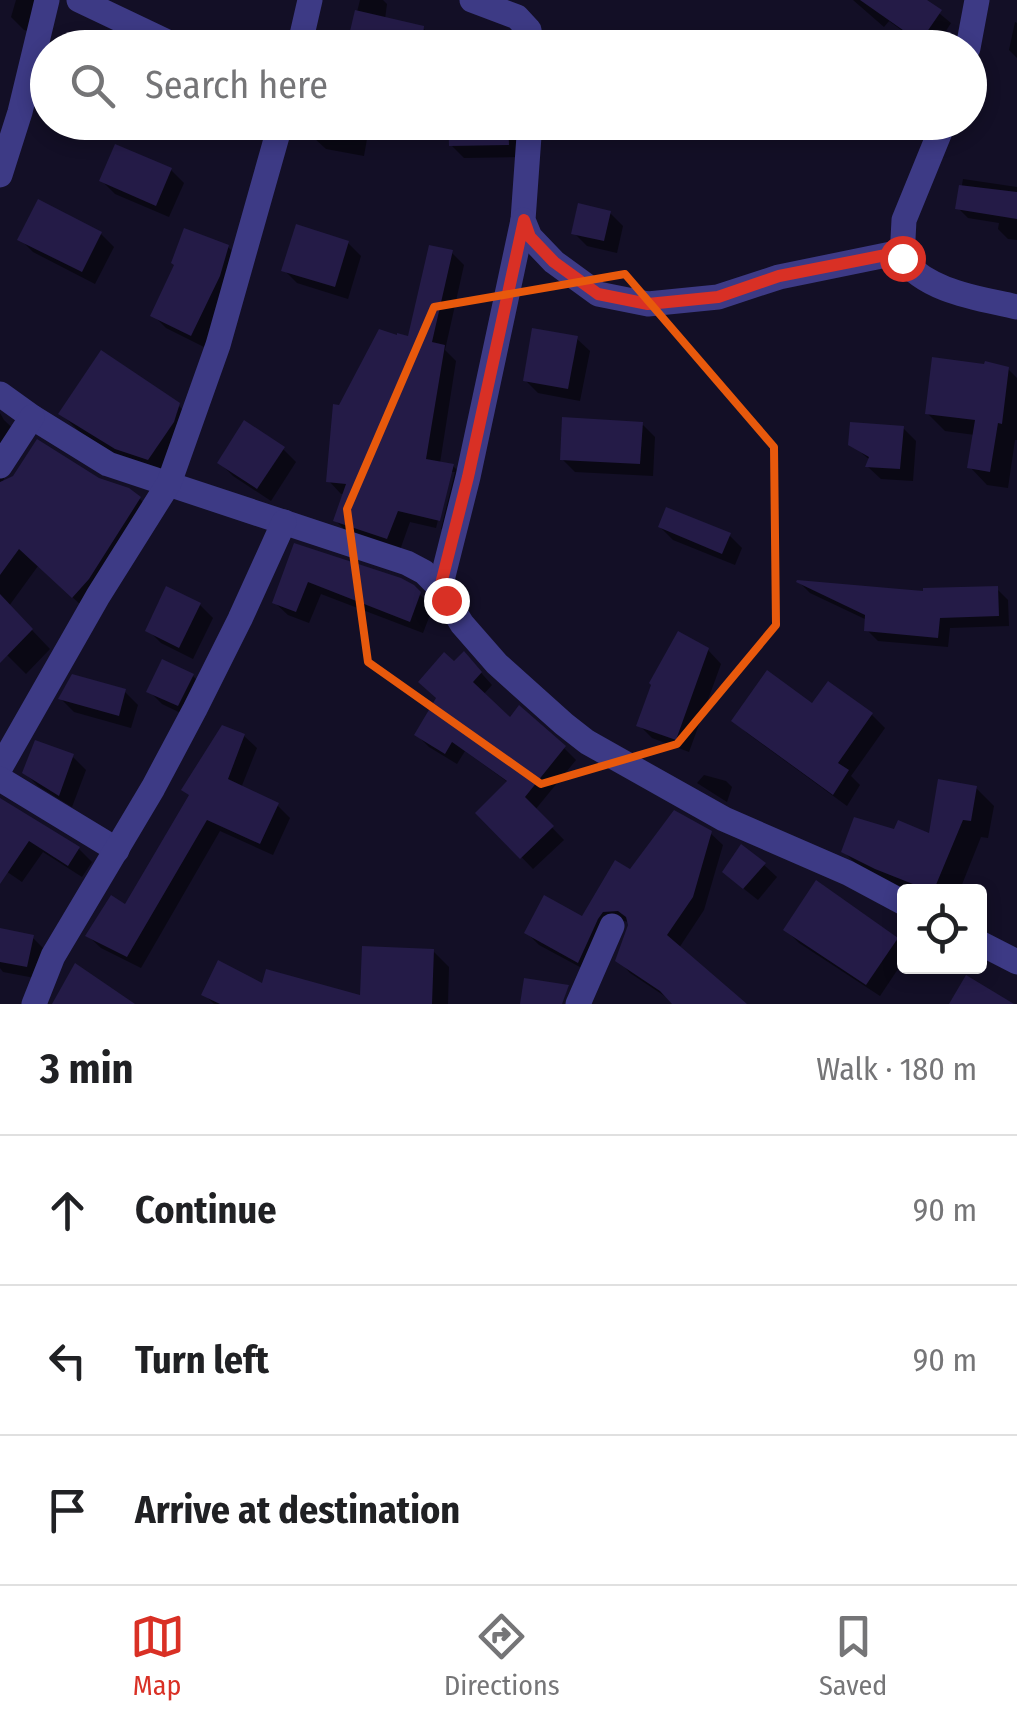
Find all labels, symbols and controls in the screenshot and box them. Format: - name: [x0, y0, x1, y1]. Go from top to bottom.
- search box: [30, 30, 987, 140]
- icon: search: [65, 58, 120, 113]
- text: Search here: [145, 62, 328, 108]
- route start: [880, 236, 926, 282]
- route end: [424, 578, 470, 624]
- map controls: [897, 884, 987, 974]
- button: locate: [897, 884, 987, 974]
- text: 3 min: [40, 1044, 134, 1094]
- text: Walk · 180 m: [816, 1050, 977, 1088]
- icon: ahead: [40, 1183, 95, 1238]
- text: Continue: [135, 1187, 276, 1233]
- text: 90 m: [913, 1191, 977, 1229]
- icon: left: [40, 1333, 95, 1388]
- text: Turn left: [135, 1337, 269, 1383]
- text: 90 m: [913, 1341, 977, 1379]
- icon: arrive: [40, 1483, 95, 1538]
- text: Arrive at destination: [135, 1487, 460, 1533]
- tab: Map: [130, 1609, 185, 1702]
- tab: Directions: [444, 1609, 560, 1702]
- tab: Saved: [819, 1609, 887, 1702]

